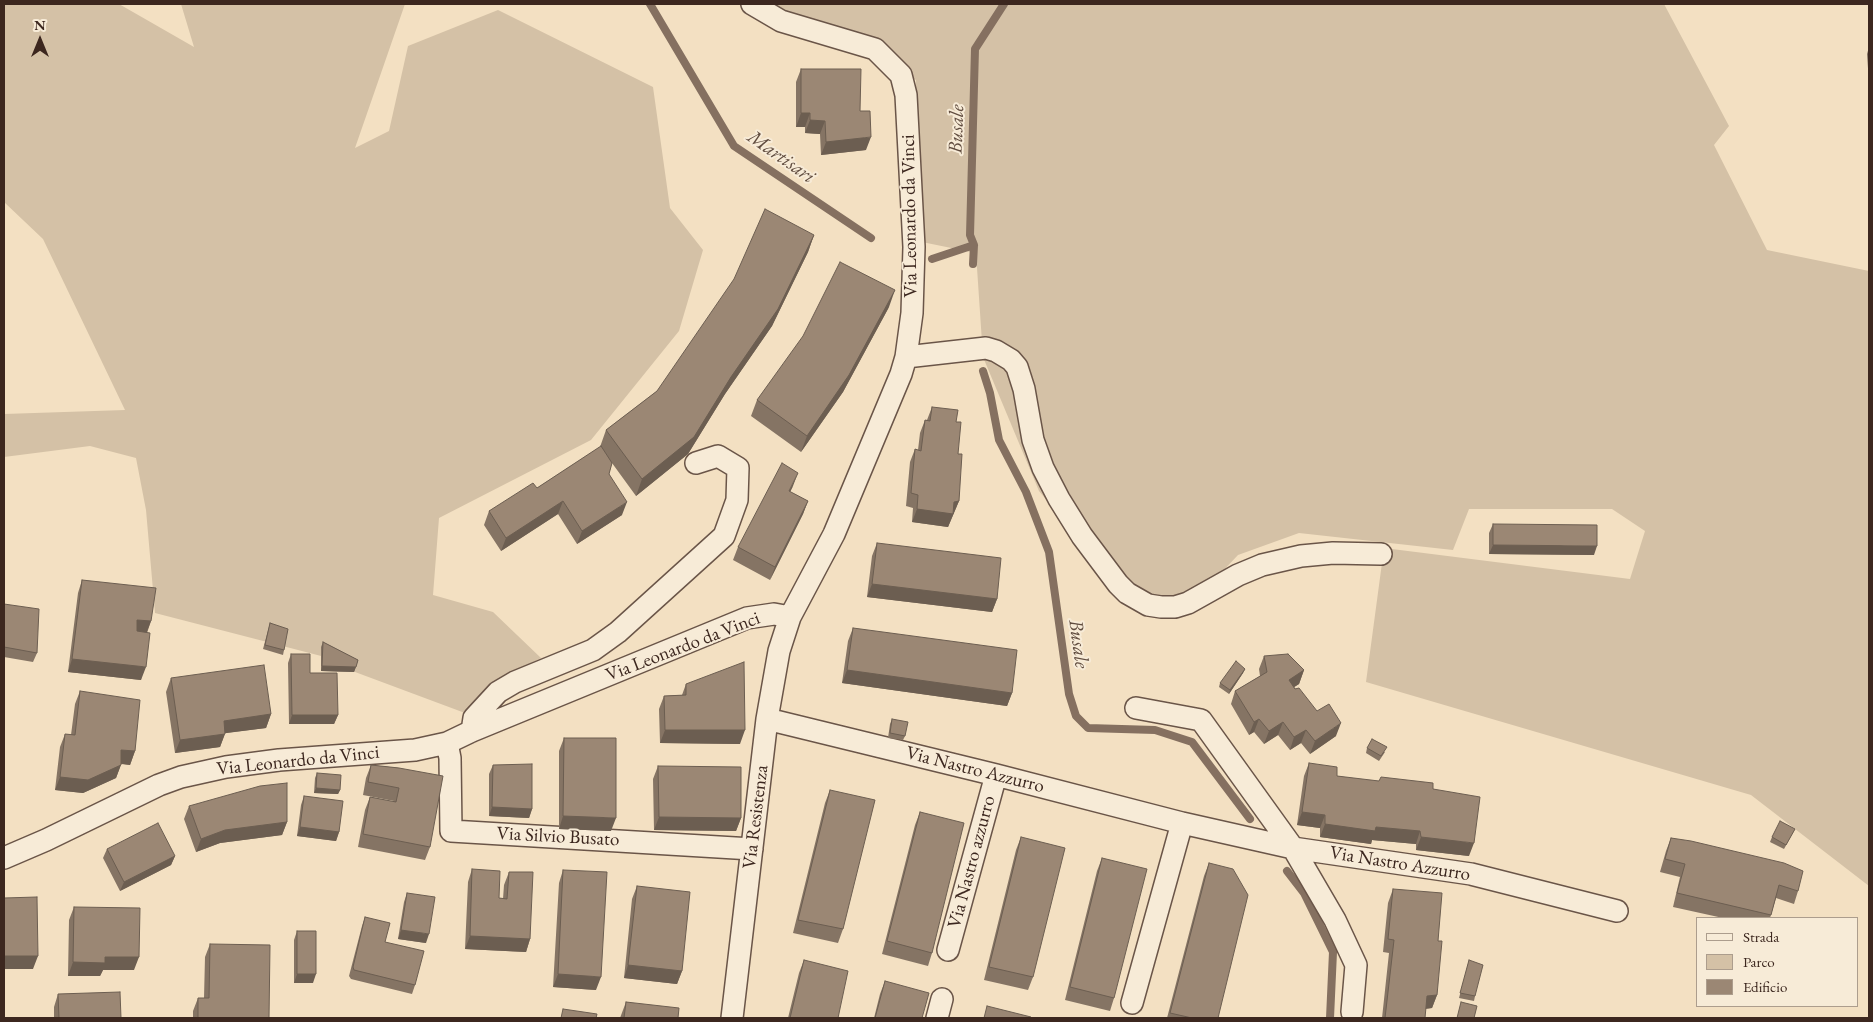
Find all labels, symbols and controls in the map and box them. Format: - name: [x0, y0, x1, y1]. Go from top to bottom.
- north arrow: [15, 15, 65, 65]
- text: N: [34, 16, 46, 34]
- water label: Busale: [944, 104, 970, 154]
- water label: Martisari: [743, 125, 819, 189]
- street label: Via Leonardo da Vinci: [897, 134, 923, 298]
- street label: Via Leonardo da Vinci: [603, 607, 763, 687]
- water label: Busale: [1063, 618, 1093, 670]
- street label: Via Leonardo da Vinci: [216, 741, 380, 781]
- street label: Via Nastro Azzurro: [903, 742, 1047, 798]
- street label: Via Resistenza: [738, 764, 774, 870]
- street label: Via Nastro azzurro: [943, 793, 1001, 931]
- street label: Via Silvio Busato: [496, 822, 620, 852]
- street label: Via Nastro Azzurro: [1328, 842, 1472, 886]
- legend: [1696, 917, 1858, 1007]
- text: Strada: [1743, 927, 1779, 946]
- text: Parco: [1743, 952, 1775, 971]
- text: Edificio: [1743, 977, 1787, 996]

